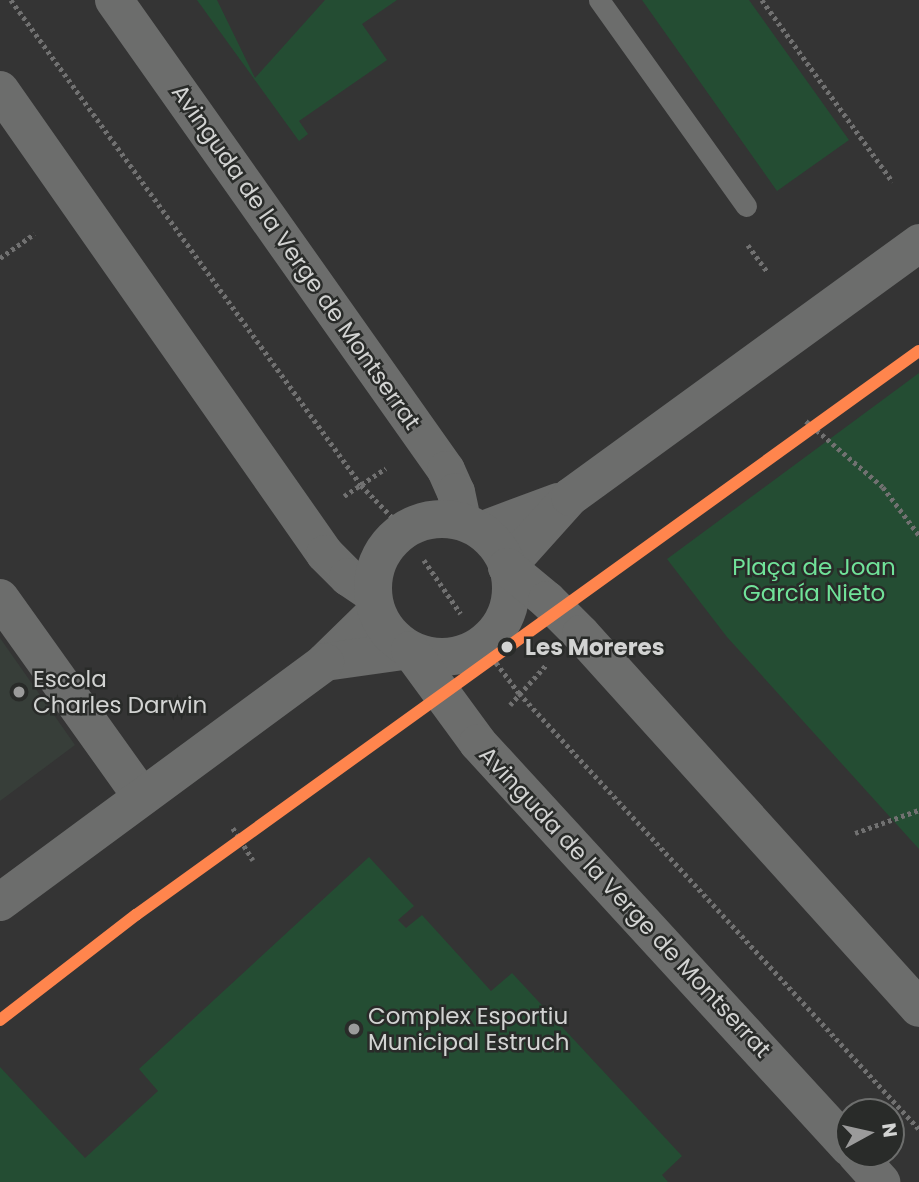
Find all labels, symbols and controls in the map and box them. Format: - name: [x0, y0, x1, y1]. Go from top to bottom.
- street label: Avinguda de la Verge de Montserrat: [166, 79, 426, 435]
- park label: Plaça de Joan García Nieto: [732, 553, 896, 607]
- place label: Les Moreres: [525, 633, 664, 661]
- marker: Les Moreres: [495, 635, 519, 659]
- place label: Escola Charles Darwin: [33, 665, 207, 719]
- marker: Escola Charles Darwin: [11, 684, 27, 700]
- street label: Avinguda de la Verge de Montserrat: [473, 741, 777, 1063]
- place label: Complex Esportiu Municipal Estruch: [368, 1002, 570, 1056]
- marker: Complex Esportiu Municipal Estruch: [346, 1021, 362, 1037]
- north arrow: [835, 1098, 905, 1168]
- text: N: [875, 1121, 904, 1139]

